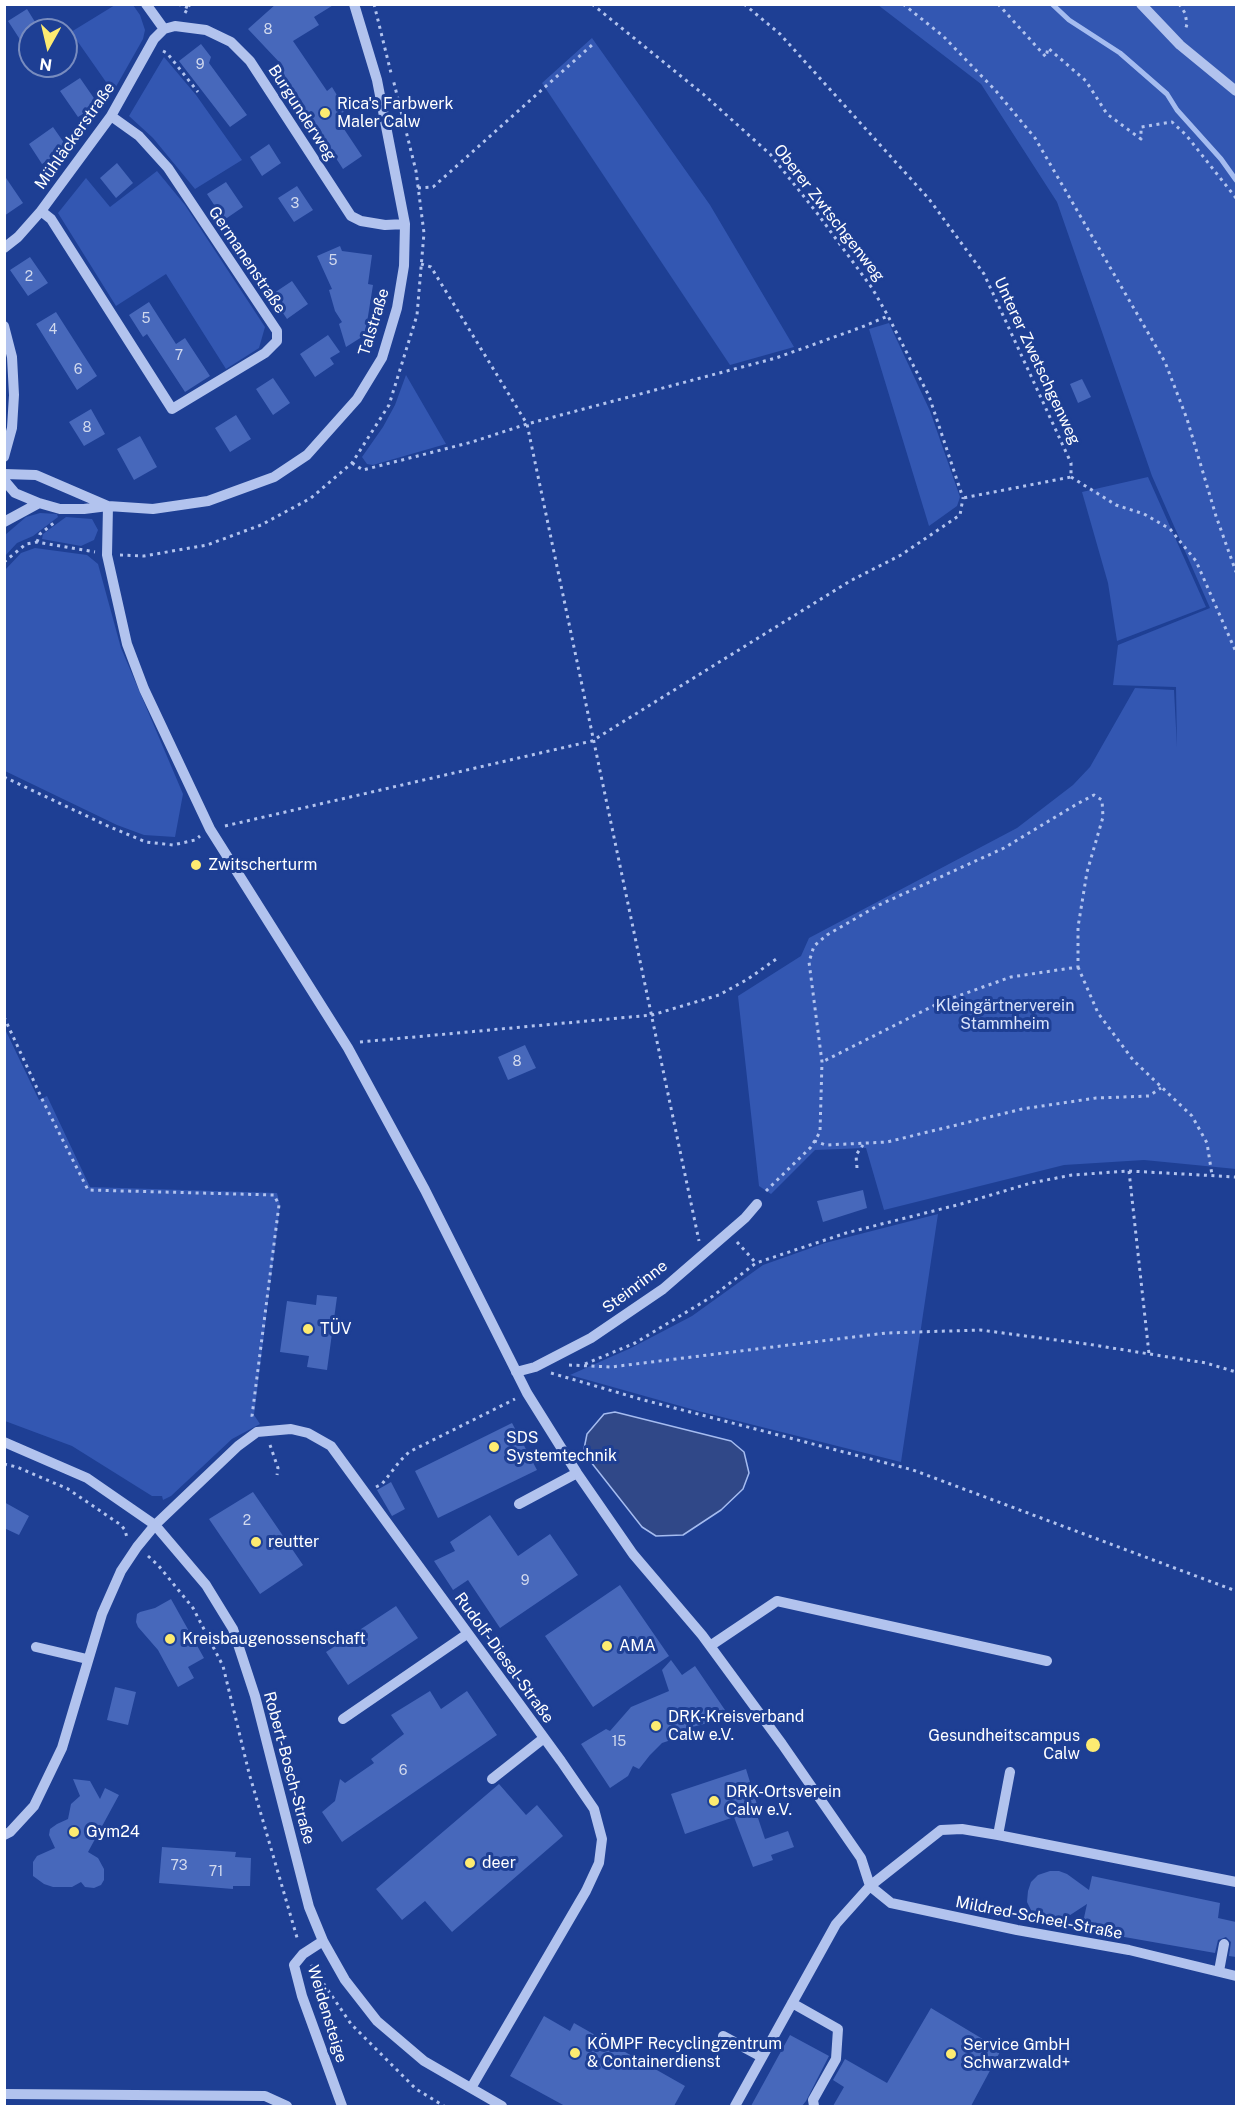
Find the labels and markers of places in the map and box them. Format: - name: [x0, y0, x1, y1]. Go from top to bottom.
- place label: Rica's Farbwerk Maler Calw: [337, 94, 454, 132]
- marker: Rica's Farbwerk Maler Calw: [318, 106, 332, 120]
- place label: Zwitscherturm: [208, 855, 317, 875]
- marker: Zwitscherturm: [189, 858, 203, 872]
- place label: TÜV: [320, 1319, 351, 1339]
- marker: TÜV: [301, 1322, 315, 1336]
- place label: SDS Systemtechnik: [506, 1428, 617, 1466]
- marker: SDS Systemtechnik: [487, 1440, 501, 1454]
- place label: reutter: [268, 1532, 319, 1552]
- marker: reutter: [249, 1535, 263, 1549]
- place label: Kreisbaugenossenschaft: [182, 1629, 366, 1649]
- marker: Kreisbaugenossenschaft: [163, 1632, 177, 1646]
- place label: AMA: [619, 1636, 656, 1656]
- marker: AMA: [600, 1639, 614, 1653]
- place label: DRK-Kreisverband Calw e.V.: [668, 1707, 804, 1745]
- marker: DRK-Kreisverband Calw e.V.: [649, 1719, 663, 1733]
- place label: Gesundheitscampus Calw: [928, 1726, 1080, 1764]
- marker: Gesundheitscampus Calw: [1084, 1736, 1102, 1754]
- place label: DRK-Ortsverein Calw e.V.: [726, 1782, 841, 1820]
- marker: DRK-Ortsverein Calw e.V.: [707, 1794, 721, 1808]
- place label: Gym24: [86, 1822, 140, 1842]
- marker: Gym24: [67, 1825, 81, 1839]
- place label: deer: [482, 1853, 516, 1873]
- marker: deer: [463, 1856, 477, 1870]
- place label: KÖMPF Recyclingzentrum & Containerdienst: [587, 2034, 782, 2072]
- place label: Service GmbH Schwarzwald+: [963, 2035, 1070, 2073]
- marker: KÖMPF Recyclingzentrum & Containerdienst: [568, 2046, 582, 2060]
- marker: Service GmbH Schwarzwald+: [944, 2047, 958, 2061]

